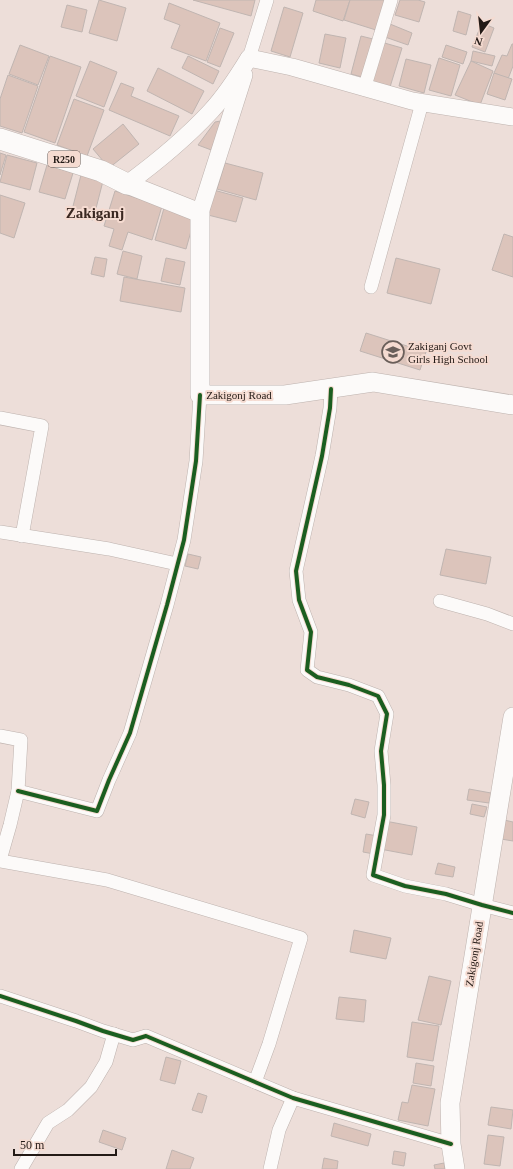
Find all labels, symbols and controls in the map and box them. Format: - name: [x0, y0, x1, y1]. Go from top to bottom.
- north arrow: [461, 12, 501, 52]
- text: N: [473, 35, 484, 48]
- road number: R250: [48, 151, 80, 167]
- district label: Zakiganj: [66, 205, 124, 221]
- school or university icon: Zakiganj Govt Girls High School: [380, 339, 406, 365]
- place label: Zakiganj Govt Girls High School: [408, 340, 488, 365]
- street label: Zakigonj Road: [206, 389, 272, 401]
- street label: Zakigonj Road: [463, 920, 485, 987]
- scale bar: [14, 1131, 116, 1157]
- text: 50 m: [20, 1138, 45, 1152]

